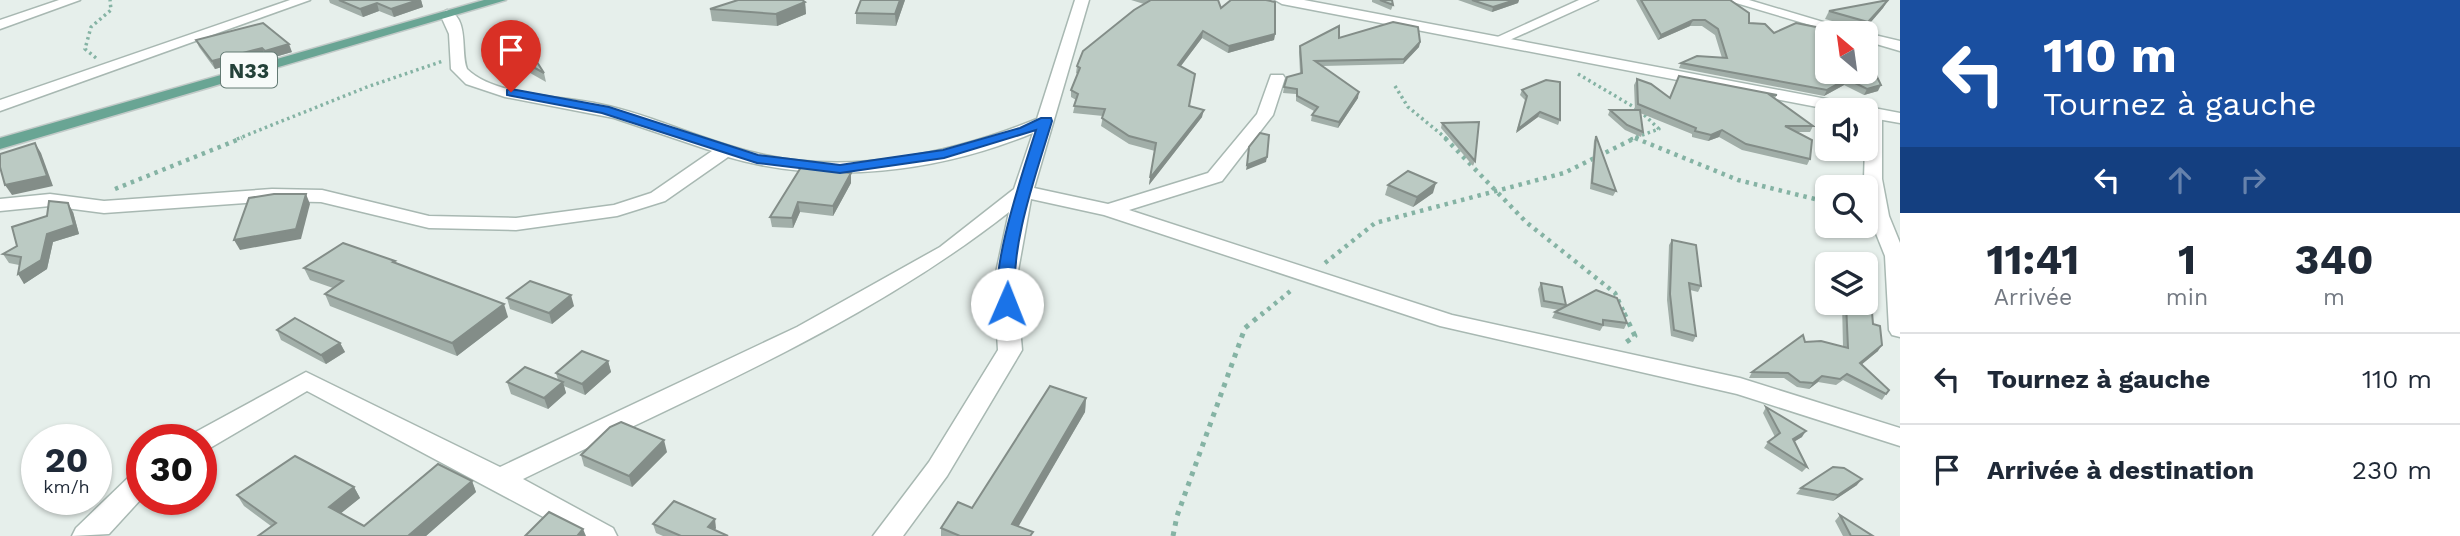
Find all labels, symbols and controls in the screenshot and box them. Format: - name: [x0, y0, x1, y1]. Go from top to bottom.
- pin: [481, 20, 541, 92]
- north arrow: [1815, 21, 1878, 84]
- map controls: [1815, 21, 1878, 315]
- text: 110 m: [2043, 26, 2177, 84]
- icon: left: [1928, 28, 2019, 119]
- icon: arrive: [492, 31, 530, 69]
- road number: N33: [221, 52, 277, 88]
- text: Tournez à gauche: [2043, 85, 2316, 123]
- button: sound: [1815, 98, 1878, 161]
- icon: left: [2088, 161, 2126, 199]
- icon: ahead: [2161, 161, 2199, 199]
- icon: right: [2234, 161, 2272, 199]
- button: search: [1815, 175, 1878, 238]
- text: 11:41: [1986, 235, 2079, 284]
- text: 1: [2178, 235, 2196, 284]
- text: 340: [2295, 235, 2374, 284]
- button: layers: [1815, 252, 1878, 315]
- position arrow: [970, 267, 1044, 341]
- text: Arrivée: [1994, 284, 2072, 311]
- text: min: [2166, 284, 2208, 311]
- text: m: [2323, 284, 2345, 311]
- icon: left: [1928, 360, 1966, 398]
- text: Tournez à gauche: [1987, 364, 2210, 394]
- text: 110 m: [2362, 364, 2432, 394]
- speed limit sign: 30: [126, 424, 217, 515]
- text: 20: [45, 439, 88, 481]
- icon: arrive: [1928, 451, 1966, 489]
- text: Arrivée à destination: [1987, 455, 2254, 485]
- text: 230 m: [2352, 455, 2432, 485]
- text: km/h: [43, 476, 90, 497]

